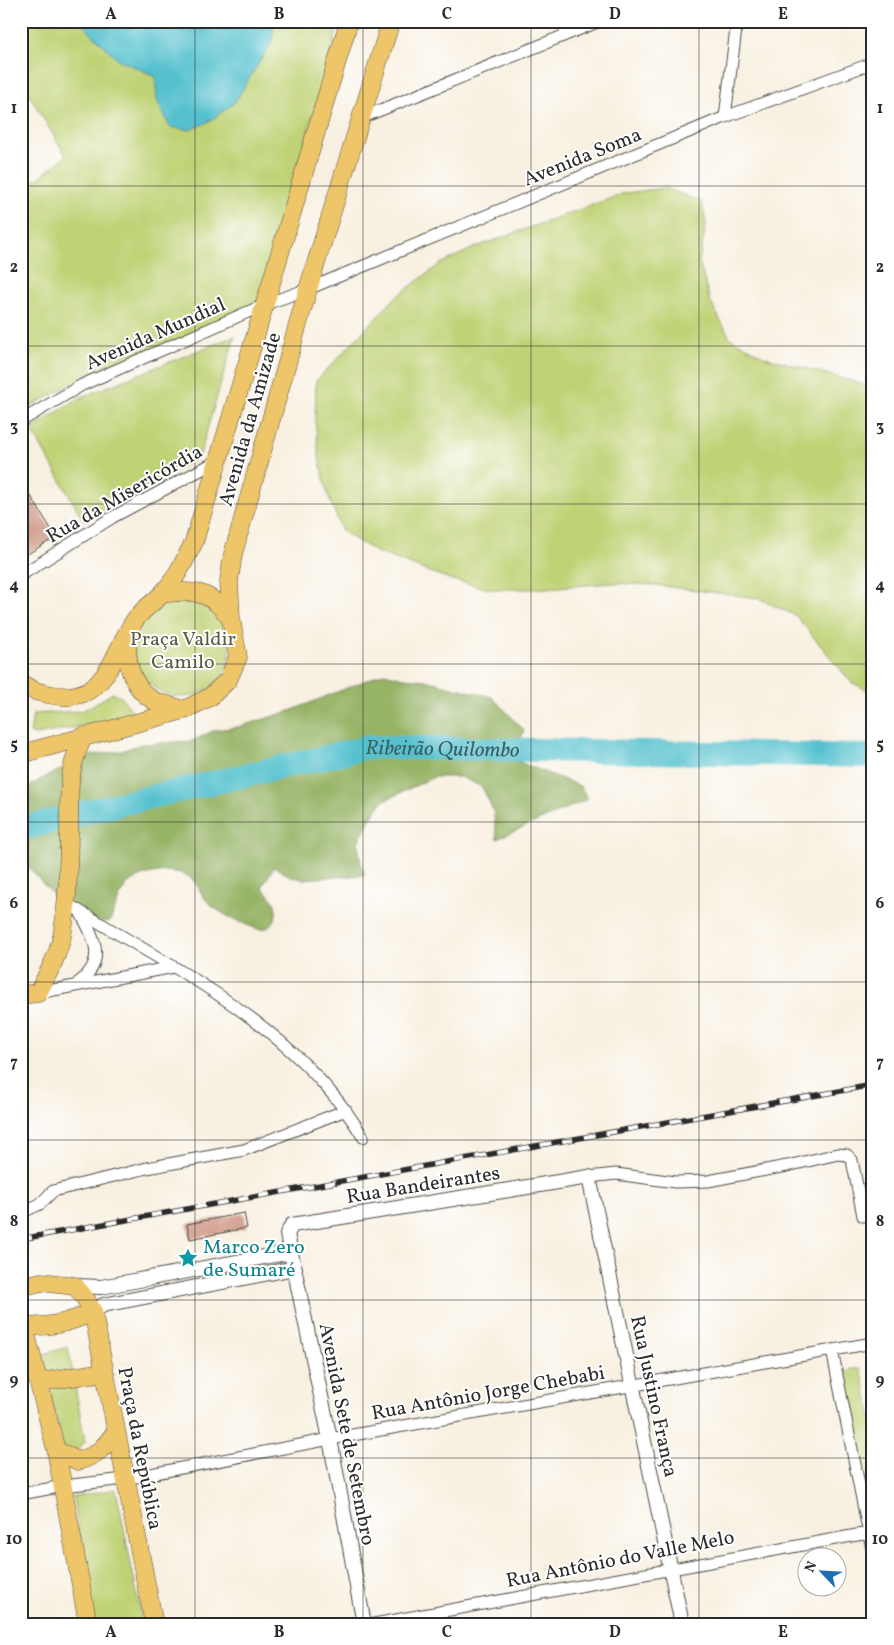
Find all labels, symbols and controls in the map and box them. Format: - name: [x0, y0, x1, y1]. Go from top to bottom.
- text: A: [105, 4, 117, 26]
- text: B: [274, 4, 285, 26]
- text: C: [442, 4, 452, 26]
- text: D: [609, 4, 621, 26]
- text: E: [778, 4, 788, 26]
- text: 1: [11, 98, 17, 120]
- text: 1: [877, 98, 883, 120]
- street label: Avenida Soma: [519, 121, 646, 194]
- text: 2: [10, 257, 18, 279]
- text: 2: [876, 257, 884, 279]
- street label: Avenida Mundial: [81, 291, 230, 378]
- street label: Avenida da Amizade: [213, 329, 289, 510]
- text: 3: [10, 416, 18, 438]
- text: 3: [876, 416, 884, 438]
- street label: Rua da Misericórdia: [42, 438, 208, 551]
- text: 4: [9, 575, 19, 597]
- text: 4: [875, 575, 885, 597]
- park label: Praça Valdir Camilo: [130, 626, 236, 677]
- text: 5: [10, 734, 18, 756]
- water label: Ribeirão Quilombo: [365, 734, 520, 766]
- text: 5: [876, 734, 884, 756]
- text: 6: [10, 893, 19, 915]
- text: 6: [876, 893, 885, 915]
- text: 7: [10, 1052, 18, 1074]
- text: 7: [876, 1052, 884, 1074]
- street label: Rua Bandeirantes: [344, 1160, 502, 1212]
- text: 8: [10, 1211, 18, 1233]
- text: 8: [876, 1211, 884, 1233]
- place label: Marco Zero de Sumaré: [203, 1234, 305, 1285]
- place icon: Marco Zero de Sumaré: [177, 1247, 199, 1269]
- street label: Rua Justino França: [622, 1313, 684, 1480]
- street label: Avenida Sete de Setembro: [311, 1321, 381, 1548]
- street label: Rua Antônio Jorge Chebabi: [369, 1360, 607, 1428]
- street label: Praça da República: [110, 1365, 169, 1532]
- text: 9: [10, 1370, 19, 1392]
- text: 9: [876, 1370, 885, 1392]
- street label: Rua Antônio do Valle Melo: [504, 1524, 737, 1596]
- text: 10: [6, 1529, 22, 1551]
- text: 10: [872, 1529, 888, 1551]
- north arrow: [796, 1548, 846, 1598]
- text: N: [801, 1559, 822, 1576]
- text: A: [105, 1622, 117, 1644]
- text: B: [274, 1622, 285, 1644]
- text: C: [442, 1622, 452, 1644]
- text: D: [609, 1622, 621, 1644]
- text: E: [778, 1622, 788, 1644]

